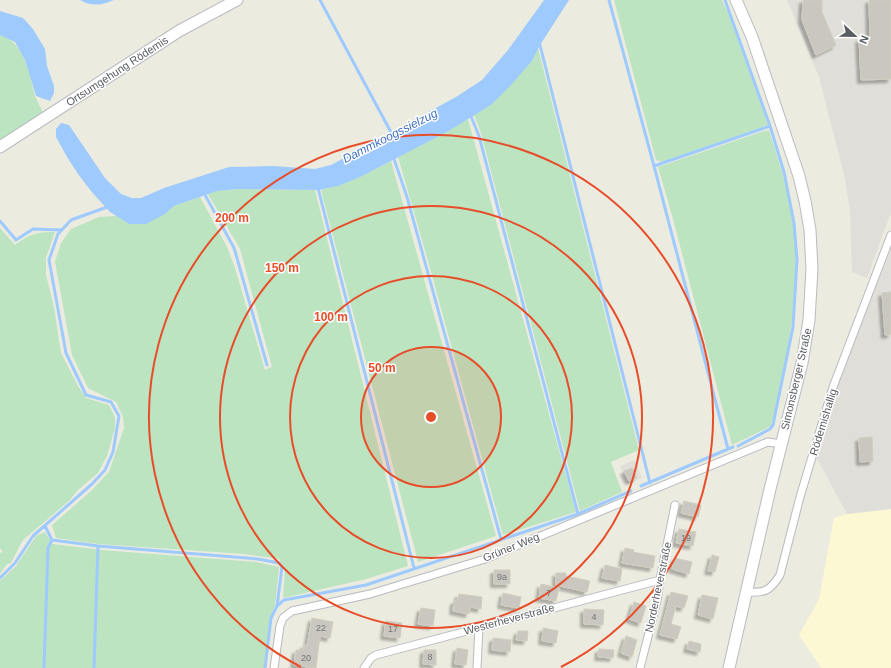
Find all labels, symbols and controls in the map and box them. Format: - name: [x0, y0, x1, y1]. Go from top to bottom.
- north arrow: [835, 16, 875, 56]
- street label: Ortsumgehung Rödemis: [64, 33, 171, 109]
- text: N: [857, 34, 871, 46]
- water label: Dammkoogssielzug: [340, 106, 440, 166]
- text: 200 m: [215, 211, 249, 225]
- text: 150 m: [265, 261, 299, 275]
- text: 100 m: [314, 310, 348, 324]
- street label: Simonsberger Straße: [778, 327, 814, 431]
- text: 50 m: [368, 361, 396, 375]
- street label: Rödemishallig: [807, 387, 839, 457]
- centre of rings: [424, 410, 438, 424]
- street label: Grüner Weg: [481, 530, 541, 564]
- house number: 19: [681, 533, 691, 543]
- street label: Norderheverstraße: [643, 541, 673, 633]
- house number: 9a: [497, 572, 507, 582]
- house number: 7: [546, 588, 552, 598]
- street label: Westerheverstraße: [462, 601, 556, 637]
- house number: 4: [591, 612, 597, 622]
- house number: 22: [316, 623, 326, 633]
- house number: 17: [388, 624, 398, 634]
- house number: 8: [427, 652, 433, 662]
- house number: 20: [301, 653, 311, 663]

